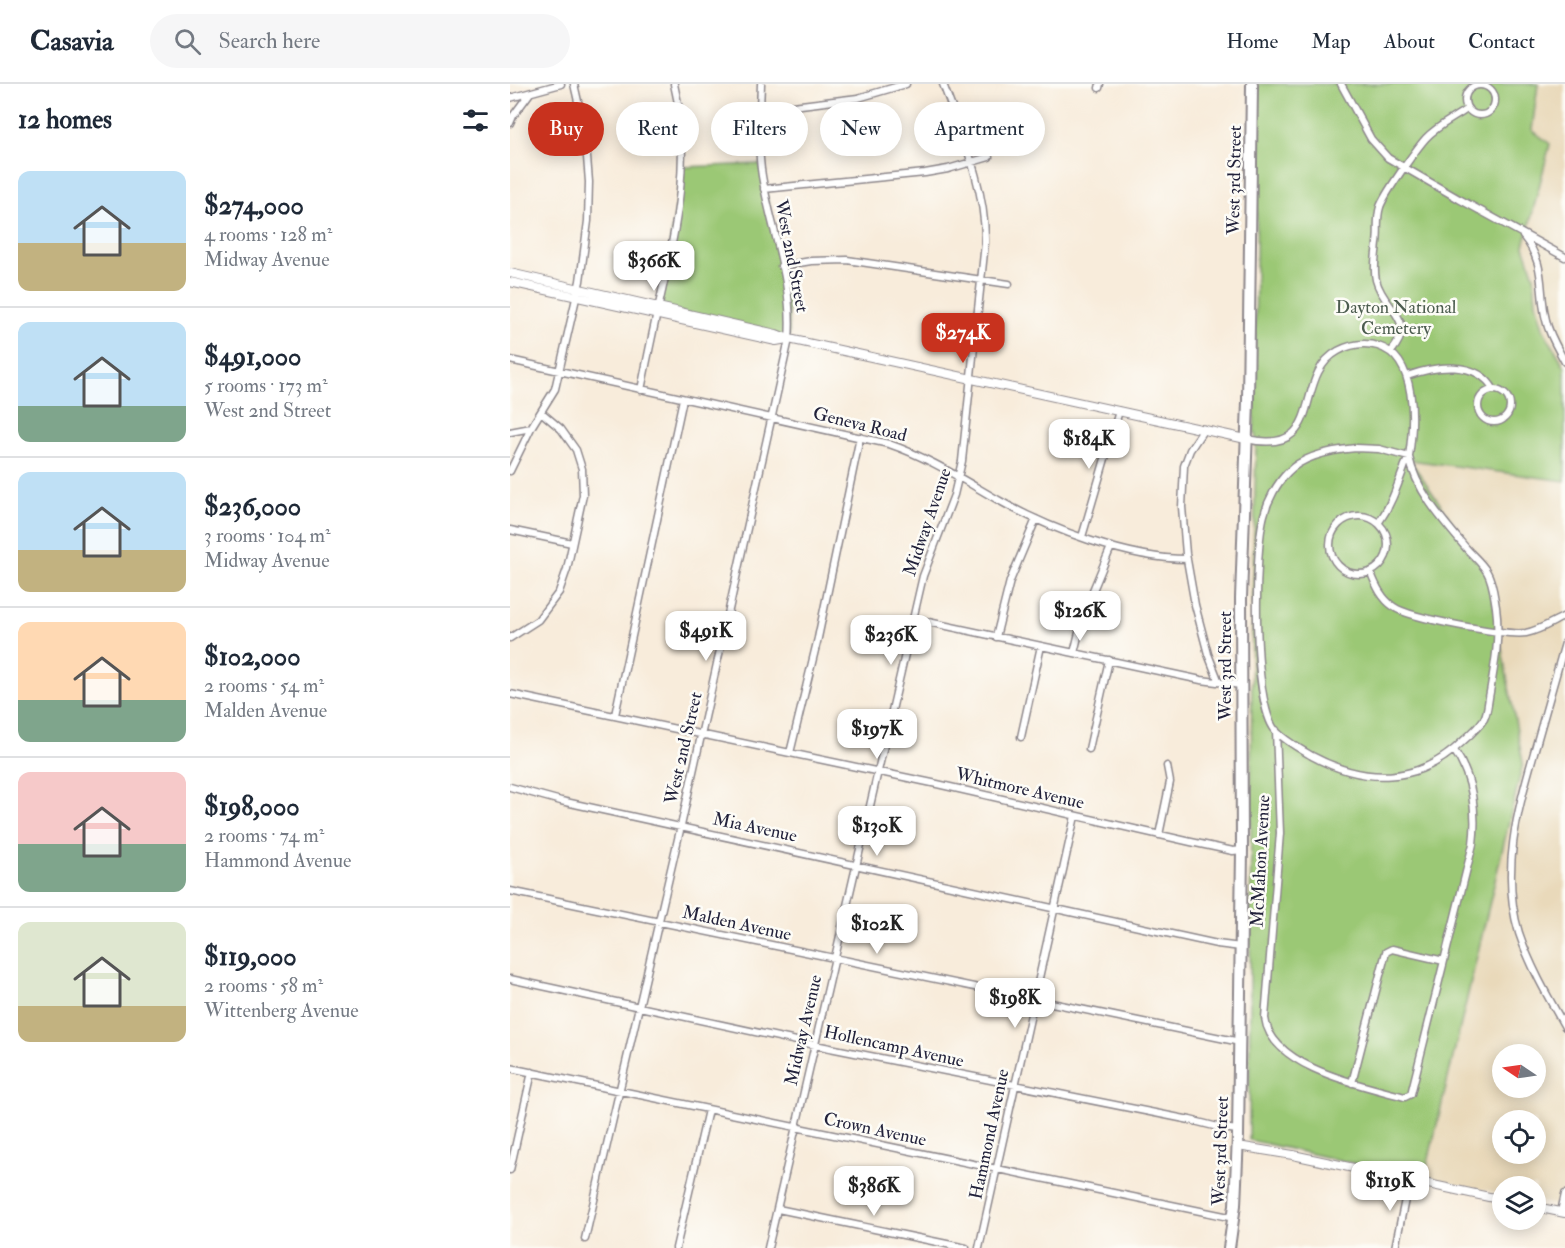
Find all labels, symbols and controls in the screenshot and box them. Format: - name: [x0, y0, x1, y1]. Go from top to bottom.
- search box: [150, 14, 570, 68]
- text: Casavia: [30, 24, 114, 59]
- icon: search: [171, 25, 204, 58]
- text: Search here: [219, 27, 320, 55]
- text: Home: [1226, 28, 1278, 55]
- text: Map: [1311, 28, 1351, 55]
- text: About: [1384, 28, 1435, 55]
- text: Contact: [1468, 28, 1535, 55]
- chip: Buy: [528, 102, 604, 156]
- chip: Rent: [616, 102, 699, 156]
- chip: Filters: [711, 102, 808, 156]
- chip: New: [820, 102, 902, 156]
- chip: Apartment: [914, 102, 1045, 156]
- text: 12 homes: [18, 104, 112, 136]
- icon: filters: [459, 104, 492, 137]
- street label: West 3rd Street: [1222, 125, 1247, 236]
- text: $274,000: [204, 190, 304, 222]
- icon: home: [66, 195, 138, 267]
- street label: West 2nd Street: [769, 197, 814, 315]
- text: 4 rooms · 128 m²: [204, 222, 332, 247]
- pin: $366K: [612, 241, 696, 292]
- text: Midway Avenue: [204, 247, 330, 272]
- text: $366K: [627, 248, 681, 273]
- park label: Dayton National Cemetery: [1336, 296, 1457, 340]
- pin: $274K: [921, 313, 1005, 364]
- text: $274K: [936, 320, 990, 345]
- text: $491,000: [204, 341, 301, 373]
- icon: home: [66, 346, 138, 418]
- text: 5 rooms · 173 m²: [204, 373, 328, 398]
- text: West 2nd Street: [204, 398, 331, 423]
- street label: Geneva Road: [811, 402, 909, 447]
- pin: $184K: [1047, 419, 1131, 470]
- text: $184K: [1063, 426, 1115, 451]
- street label: Midway Avenue: [898, 465, 957, 579]
- text: $236,000: [204, 491, 301, 523]
- icon: home: [66, 496, 138, 568]
- text: 3 rooms · 104 m²: [204, 523, 331, 548]
- text: Midway Avenue: [204, 548, 330, 573]
- pin: $126K: [1038, 591, 1122, 642]
- text: $126K: [1054, 598, 1106, 623]
- pin: $491K: [664, 611, 748, 662]
- street label: West 3rd Street: [1214, 611, 1237, 722]
- pin: $236K: [849, 615, 933, 666]
- text: $491K: [679, 618, 733, 643]
- text: $236K: [864, 622, 918, 647]
- text: $102,000: [204, 641, 301, 673]
- icon: home: [66, 646, 138, 718]
- text: 2 rooms · 54 m²: [204, 673, 324, 698]
- street label: West 2nd Street: [659, 690, 708, 807]
- text: Malden Avenue: [204, 698, 327, 723]
- pin: $197K: [835, 709, 919, 760]
- text: $197K: [851, 716, 903, 741]
- street label: Whitmore Avenue: [952, 762, 1087, 815]
- text: $198,000: [204, 791, 300, 823]
- street label: McMahon Avenue: [1246, 794, 1275, 928]
- icon: home: [66, 796, 138, 868]
- pin: $130K: [835, 806, 919, 857]
- street label: Mia Avenue: [711, 807, 800, 848]
- text: $130K: [852, 813, 902, 838]
- text: 2 rooms · 74 m²: [204, 823, 325, 848]
- text: Hammond Avenue: [204, 848, 351, 873]
- street label: Malden Avenue: [680, 901, 794, 946]
- pin: $102K: [835, 904, 919, 955]
- text: $102K: [851, 911, 903, 936]
- text: $119,000: [204, 941, 297, 973]
- icon: home: [66, 946, 138, 1018]
- street label: Midway Avenue: [780, 972, 828, 1088]
- text: 2 rooms · 58 m²: [204, 973, 323, 998]
- pin: $198K: [973, 978, 1057, 1029]
- text: $198K: [989, 985, 1041, 1010]
- text: Wittenberg Avenue: [204, 998, 359, 1023]
- street label: Hollencamp Avenue: [822, 1020, 966, 1073]
- north arrow: [1492, 1044, 1546, 1098]
- map controls: [1492, 1044, 1546, 1230]
- street label: Hammond Avenue: [964, 1066, 1015, 1201]
- street label: West 3rd Street: [1207, 1096, 1234, 1207]
- street label: Crown Avenue: [821, 1107, 929, 1152]
- button: locate: [1492, 1110, 1546, 1164]
- pin: $119K: [1348, 1161, 1432, 1212]
- pin: $386K: [832, 1166, 916, 1217]
- text: $119K: [1365, 1168, 1415, 1193]
- text: $386K: [848, 1173, 900, 1198]
- button: layers: [1492, 1176, 1546, 1230]

